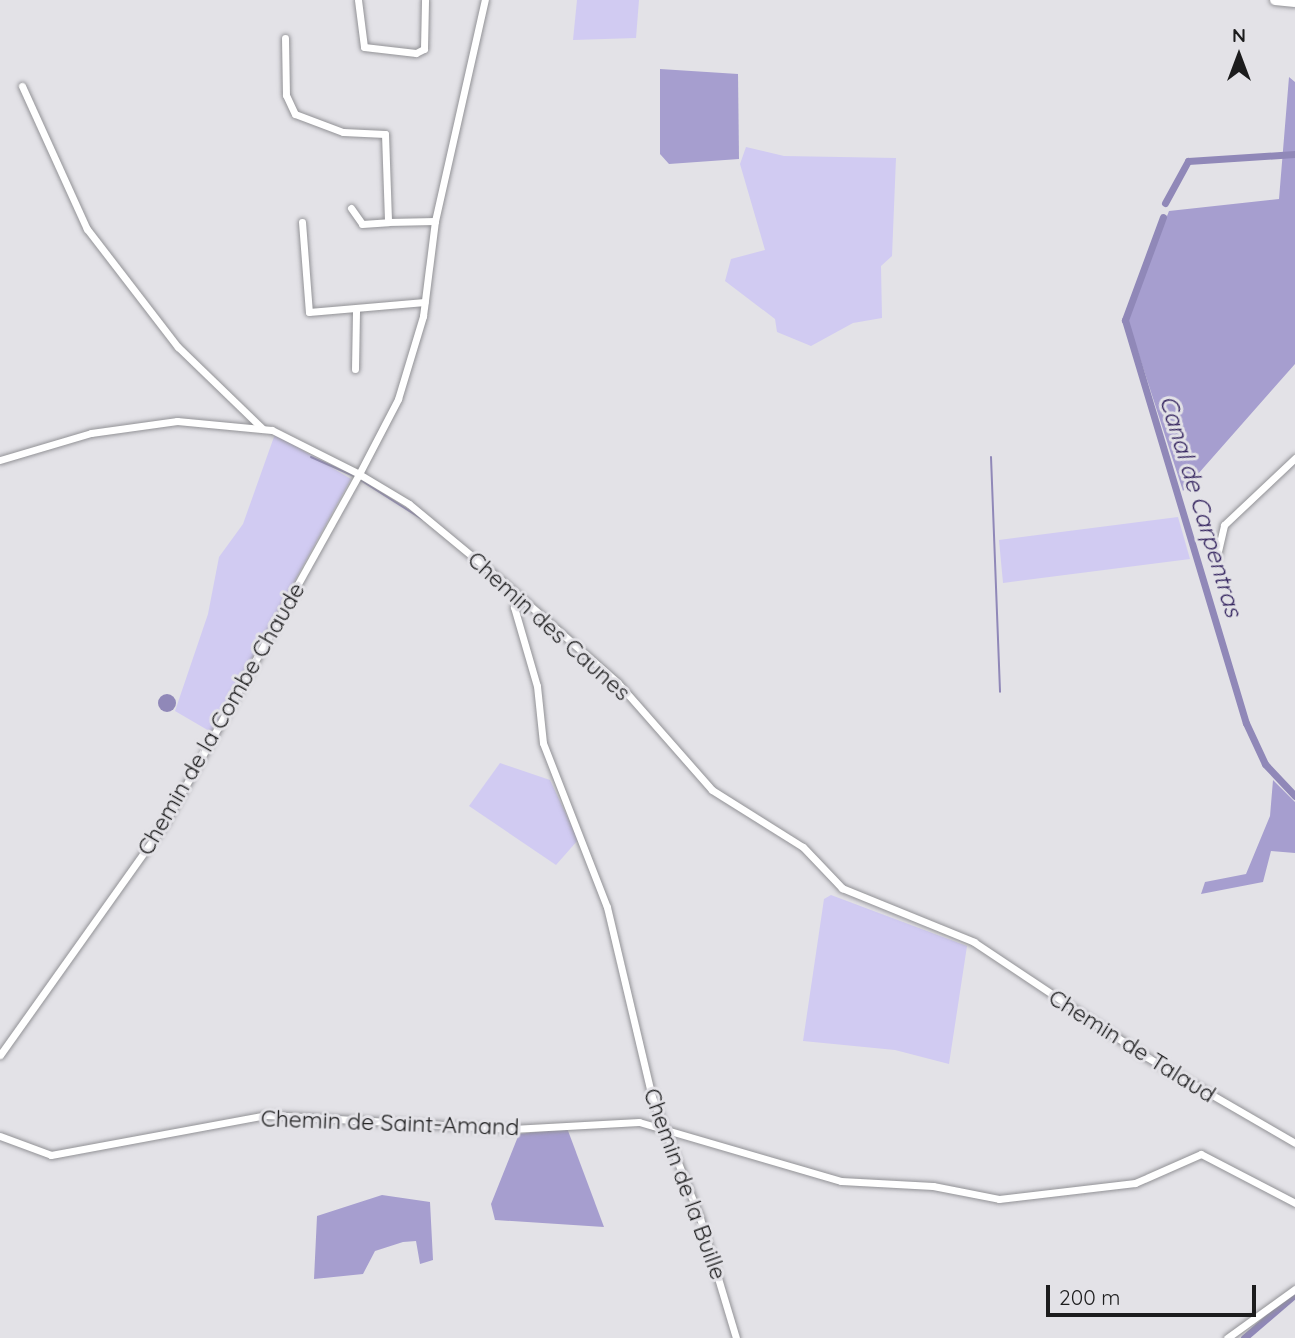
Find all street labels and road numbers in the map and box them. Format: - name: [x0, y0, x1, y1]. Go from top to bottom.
- street label: Chemin des Caunes: [462, 546, 636, 706]
- street label: Chemin de la Combe Chaude: [132, 578, 310, 860]
- street label: Chemin de Talaud: [1044, 984, 1220, 1108]
- street label: Chemin de la Buille: [638, 1085, 732, 1283]
- street label: Chemin de Saint-Amand: [260, 1105, 520, 1141]

